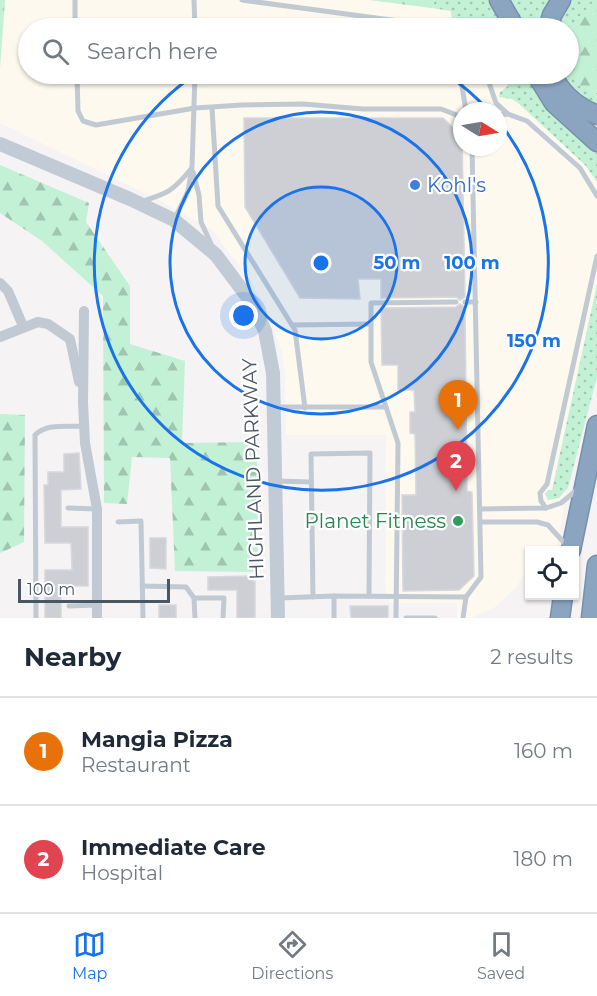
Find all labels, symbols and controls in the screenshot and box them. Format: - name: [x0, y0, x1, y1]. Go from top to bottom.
- search box: [18, 18, 579, 84]
- icon: search: [39, 35, 72, 68]
- text: Search here: [87, 38, 218, 65]
- north arrow: [453, 102, 507, 156]
- place label: Kohl's: [427, 173, 486, 197]
- marker: Kohl's: [408, 178, 422, 192]
- text: 50 m: [374, 252, 420, 274]
- text: 100 m: [444, 252, 500, 274]
- centre of rings: [311, 253, 331, 273]
- your location: [229, 301, 258, 330]
- text: 150 m: [507, 330, 561, 352]
- street label: HIGHLAND PARKWAY: [237, 358, 269, 580]
- pin: 1: [438, 380, 478, 430]
- pin: 2: [436, 442, 476, 491]
- place label: Planet Fitness: [304, 509, 446, 533]
- marker: Planet Fitness: [451, 514, 465, 528]
- map controls: [525, 546, 579, 600]
- button: locate: [525, 546, 579, 600]
- scale bar: [18, 576, 170, 604]
- text: 100 m: [27, 580, 75, 599]
- text: Nearby: [24, 641, 121, 673]
- text: 2 results: [490, 645, 573, 669]
- text: Mangia Pizza: [81, 726, 233, 753]
- text: 1: [40, 739, 47, 763]
- text: 160 m: [514, 739, 573, 763]
- text: Restaurant: [81, 753, 191, 777]
- text: Immediate Care: [81, 834, 266, 861]
- text: 2: [38, 847, 49, 871]
- text: 180 m: [513, 847, 573, 871]
- text: Hospital: [81, 861, 163, 885]
- tab: Map: [72, 928, 107, 983]
- tab: Directions: [251, 928, 333, 983]
- tab: Saved: [477, 928, 525, 983]

